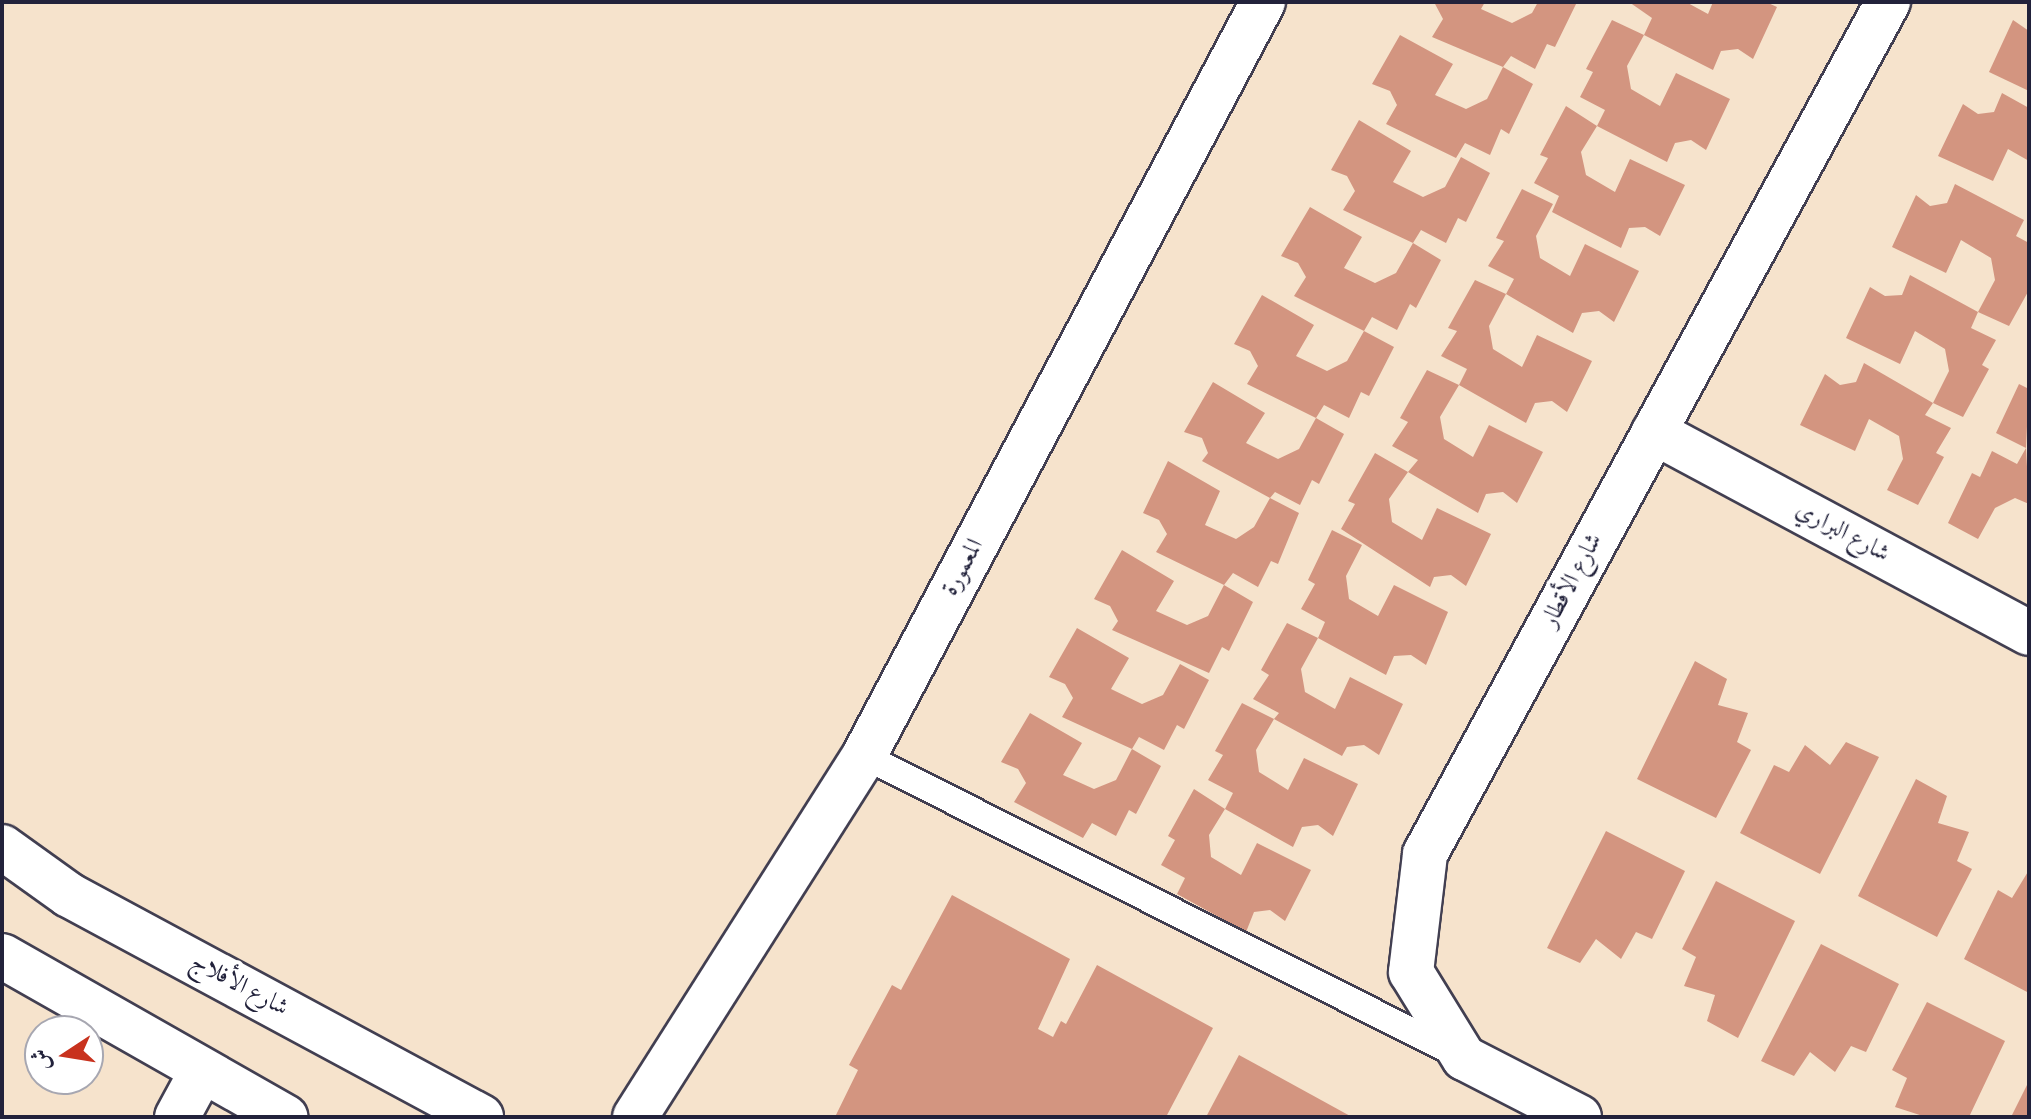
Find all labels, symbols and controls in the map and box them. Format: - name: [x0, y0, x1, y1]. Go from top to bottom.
- street label: شارع البراري: [1790, 496, 1894, 570]
- street label: شارع الأقطار: [1536, 529, 1610, 633]
- street label: المعمورة: [937, 535, 991, 601]
- street label: شارع الأفلاج: [185, 948, 293, 1024]
- north arrow: [24, 1015, 104, 1095]
- text: ش: [25, 1046, 59, 1074]

